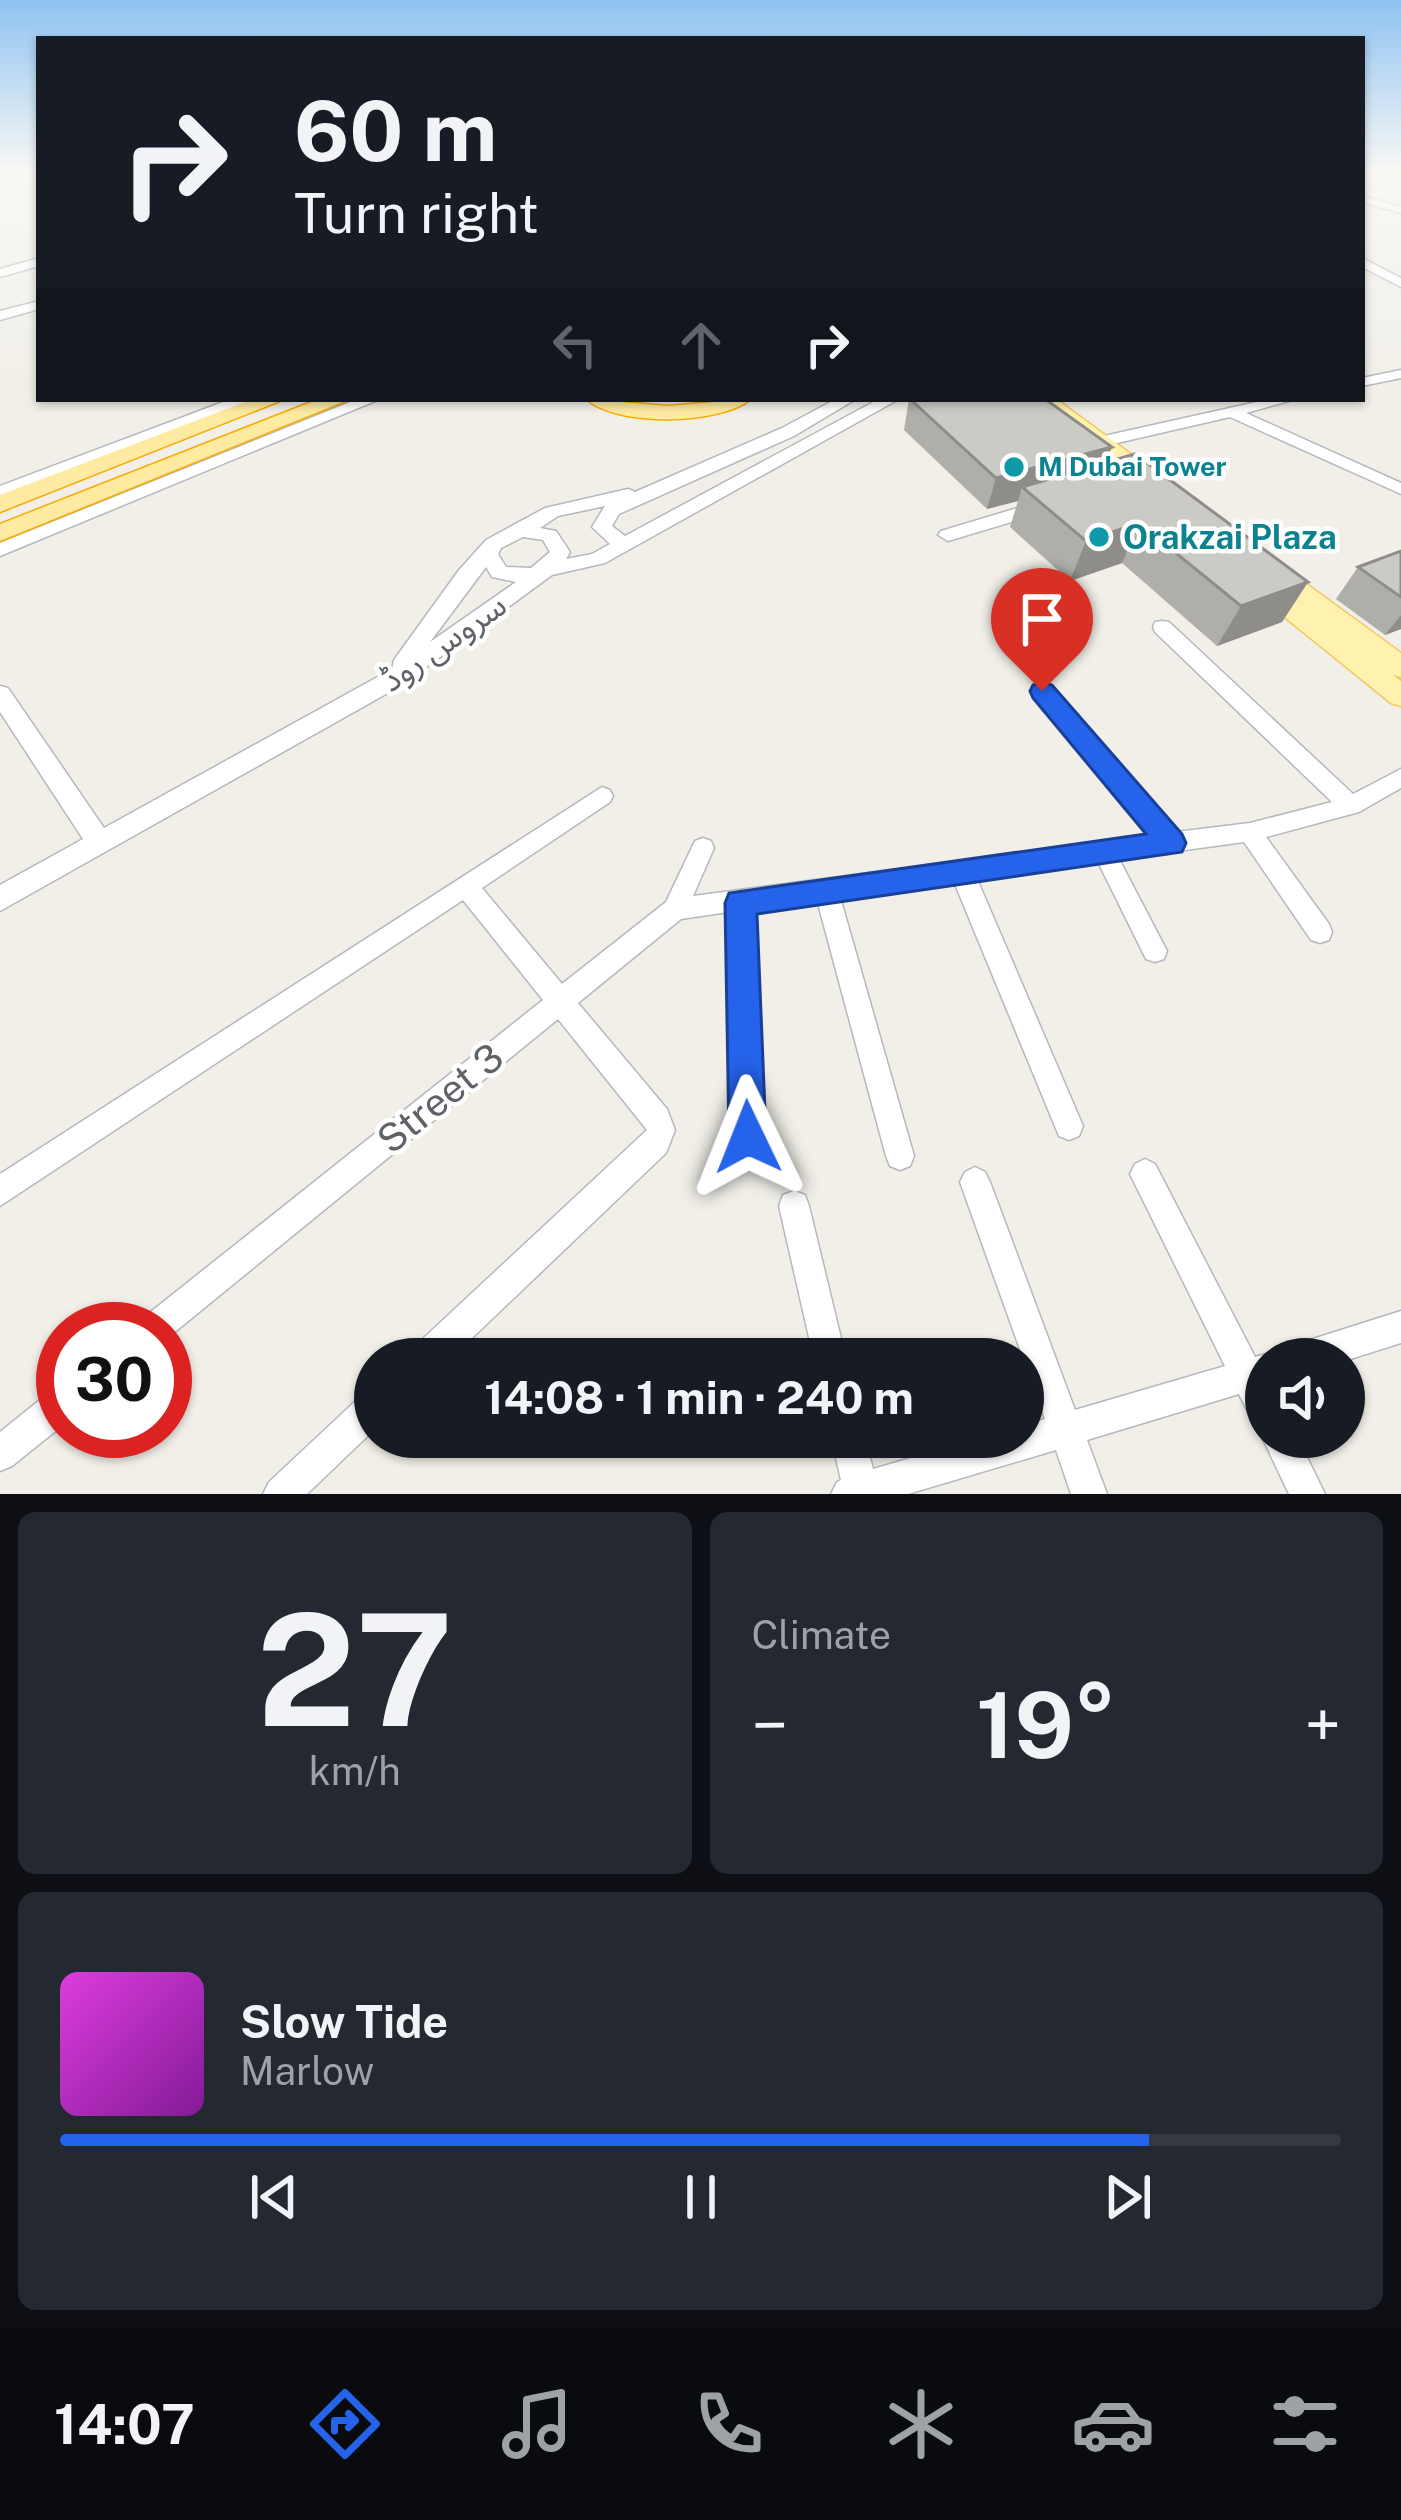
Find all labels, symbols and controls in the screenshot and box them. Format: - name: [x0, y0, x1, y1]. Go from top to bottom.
- text: 60 m: [294, 81, 498, 180]
- icon: right: [96, 84, 252, 240]
- text: Turn right: [294, 182, 539, 245]
- icon: left: [542, 312, 608, 378]
- icon: ahead: [668, 312, 734, 378]
- icon: right: [794, 312, 860, 378]
- place label: M Dubai Tower: [1038, 450, 1227, 482]
- marker: M Dubai Tower: [1001, 454, 1027, 480]
- place label: Orakzai Plaza: [1123, 518, 1337, 556]
- marker: Orakzai Plaza: [1086, 524, 1112, 550]
- pin: [991, 568, 1093, 691]
- street label: سروس روڈ: [373, 585, 514, 700]
- icon: arrive: [1009, 586, 1075, 652]
- street label: Street 3: [368, 1034, 512, 1162]
- position arrow: [685, 1074, 811, 1200]
- speed limit sign: 30: [36, 1302, 192, 1458]
- map controls: [1245, 1338, 1365, 1458]
- button: sound: [1245, 1338, 1365, 1458]
- text: 14:08 · 1 min · 240 m: [484, 1371, 914, 1424]
- text: 27: [256, 1578, 453, 1761]
- text: Climate: [752, 1612, 891, 1658]
- text: 19°: [976, 1672, 1117, 1778]
- text: −: [752, 1686, 788, 1764]
- text: +: [1304, 1686, 1341, 1764]
- text: km/h: [309, 1748, 401, 1794]
- text: Slow Tide: [240, 1995, 448, 2048]
- text: Marlow: [240, 2048, 374, 2094]
- icon: previous: [241, 2164, 307, 2230]
- icon: pause: [668, 2164, 734, 2230]
- icon: next: [1095, 2164, 1161, 2230]
- icon: directions: [303, 2382, 387, 2466]
- icon: music: [495, 2382, 579, 2466]
- icon: phone: [687, 2382, 771, 2466]
- icon: climate: [879, 2382, 963, 2466]
- icon: car: [1071, 2382, 1155, 2466]
- icon: filters: [1263, 2382, 1347, 2466]
- text: 14:07: [54, 2393, 195, 2456]

